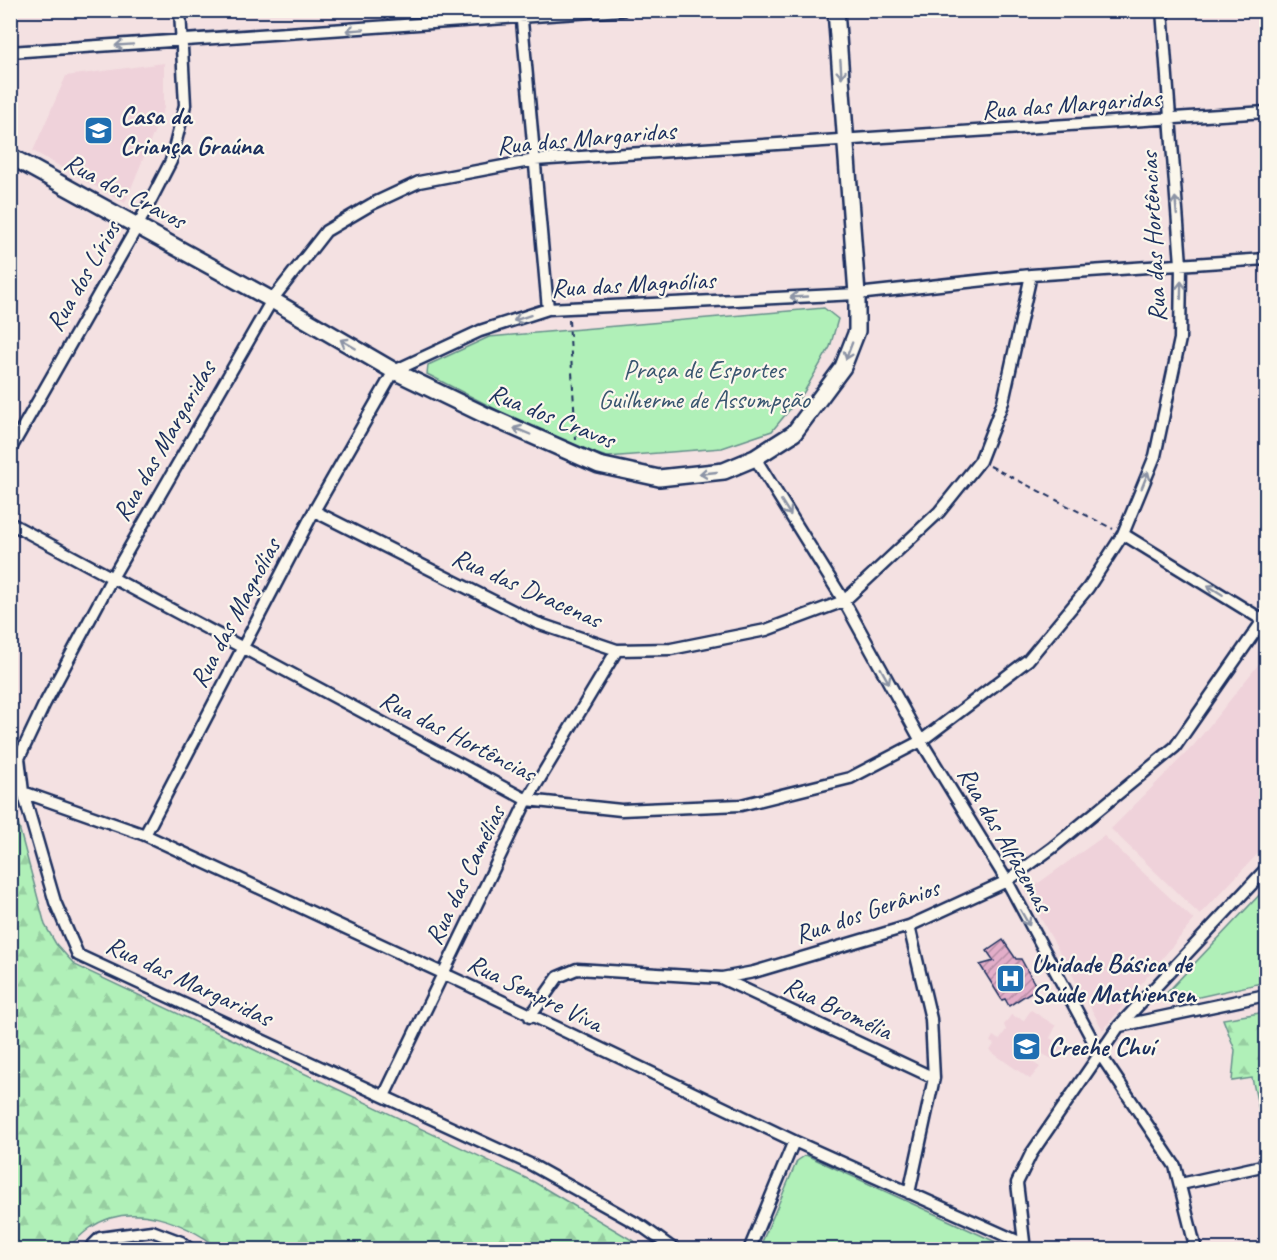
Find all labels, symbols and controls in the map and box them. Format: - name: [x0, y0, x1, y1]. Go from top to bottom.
- one-way arrow: [345, 24, 365, 35]
- one-way arrow: [115, 39, 134, 50]
- one-way arrow: [835, 58, 846, 78]
- street label: Rua das Margaridas: [980, 81, 1164, 127]
- place label: Casa da Criança Graúna: [120, 99, 265, 162]
- school or university icon: Casa da Criança Graúna: [83, 114, 115, 146]
- street label: Rua das Margaridas: [495, 114, 679, 162]
- street label: Rua dos Cravos: [58, 145, 193, 238]
- street label: Rua das Hortências: [1132, 149, 1174, 323]
- one-way arrow: [1170, 197, 1181, 216]
- street label: Rua dos Lírios: [38, 213, 129, 337]
- street label: Rua das Magnólias: [550, 263, 718, 305]
- one-way arrow: [1175, 280, 1187, 300]
- one-way arrow: [789, 291, 809, 302]
- one-way arrow: [513, 313, 532, 324]
- one-way arrow: [339, 338, 357, 349]
- one-way arrow: [843, 341, 854, 360]
- street label: Rua das Margaridas: [105, 353, 224, 527]
- park label: Praça de Esportes Guilherme de Assumpção: [598, 353, 811, 416]
- street label: Rua dos Cravos: [484, 376, 622, 457]
- one-way arrow: [513, 425, 531, 436]
- one-way arrow: [699, 468, 718, 479]
- one-way arrow: [1140, 471, 1151, 490]
- one-way arrow: [781, 499, 793, 516]
- street label: Rua das Magnólias: [182, 531, 289, 693]
- street label: Rua das Dracenas: [447, 540, 609, 637]
- one-way arrow: [1206, 584, 1223, 597]
- one-way arrow: [879, 667, 891, 684]
- street label: Rua das Hortências: [374, 683, 543, 790]
- street label: Rua das Alfazemas: [950, 760, 1061, 919]
- street label: Rua das Camélias: [417, 798, 514, 950]
- street label: Rua dos Gerânios: [790, 870, 946, 951]
- one-way arrow: [1019, 909, 1031, 926]
- street label: Rua das Margaridas: [101, 928, 279, 1035]
- street label: Rua Sempre Viva: [462, 946, 610, 1041]
- place label: Unidade Básica de Saúde Mathiensen: [1031, 947, 1198, 1010]
- hospital icon: Unidade Básica de Saúde Mathiensen: [994, 962, 1026, 994]
- street label: Rua Bromélia: [779, 969, 899, 1048]
- school or university icon: Creche Chuí: [1011, 1030, 1043, 1062]
- place label: Creche Chuí: [1048, 1030, 1159, 1063]

